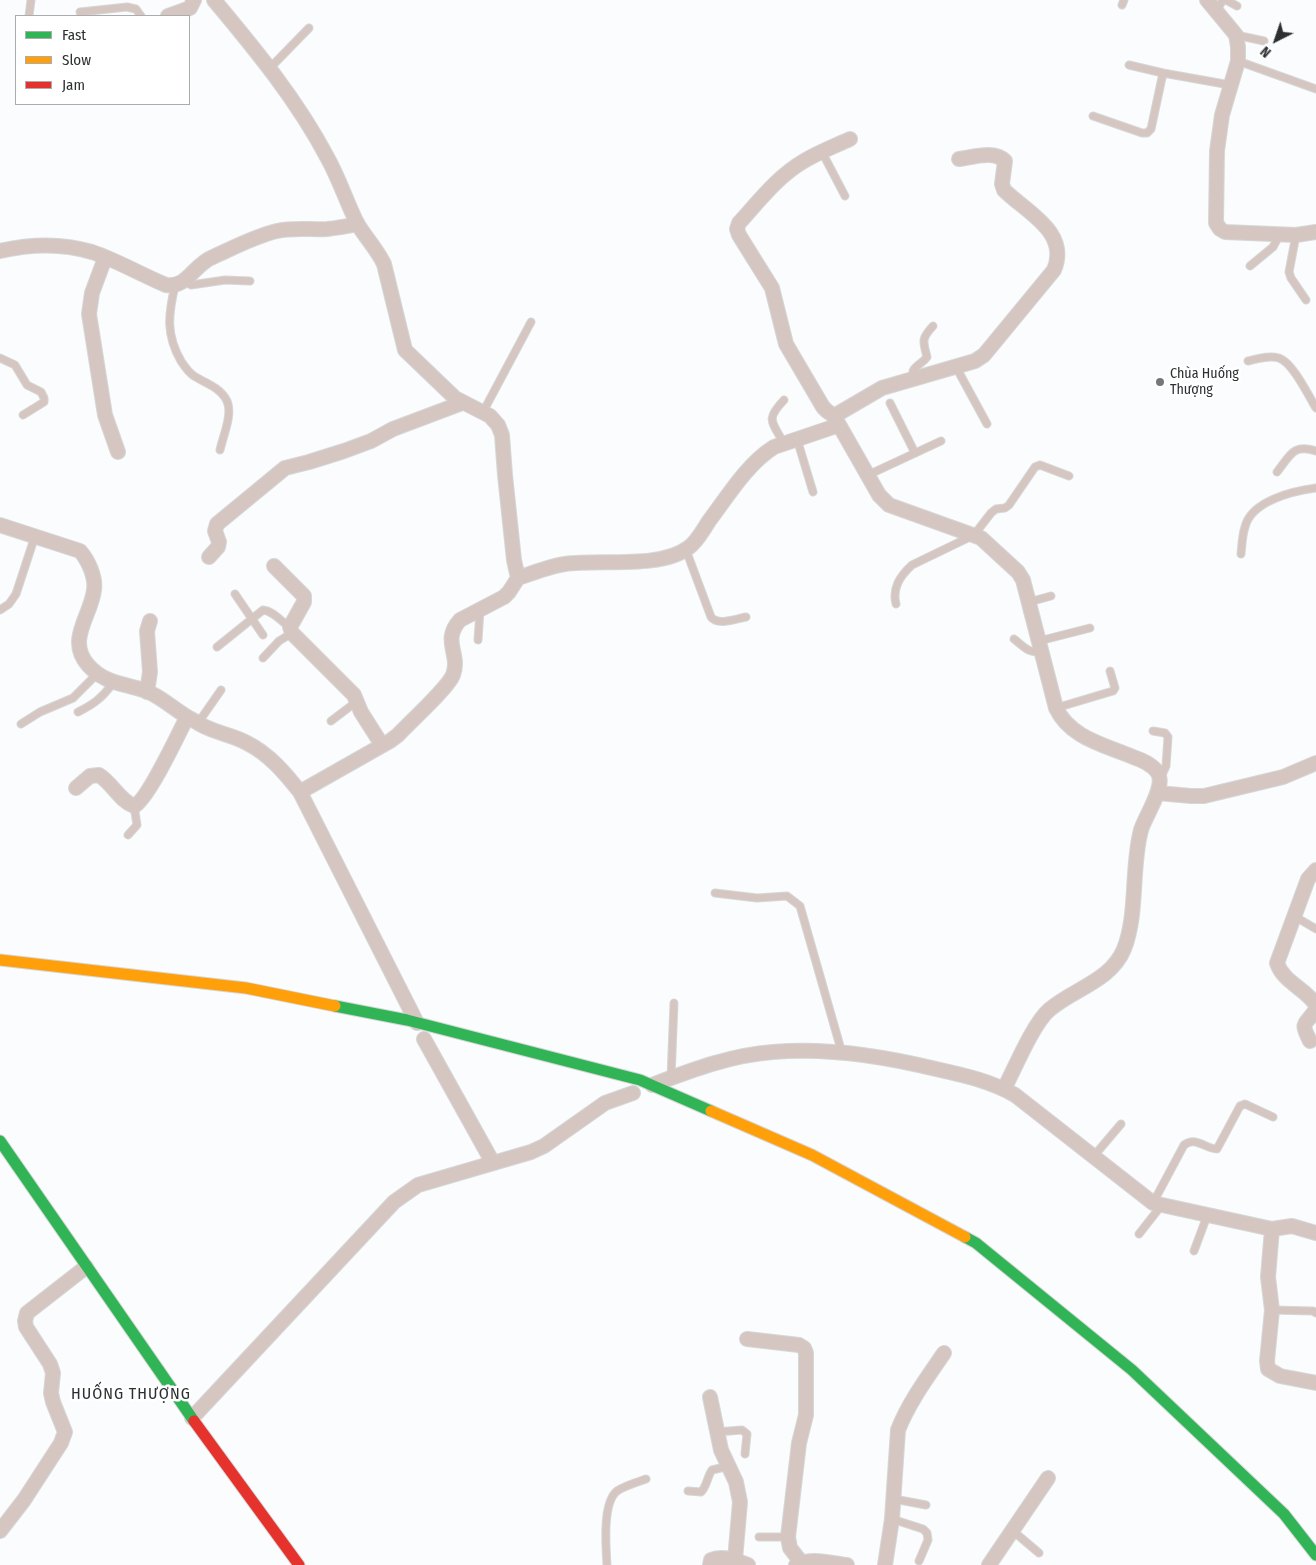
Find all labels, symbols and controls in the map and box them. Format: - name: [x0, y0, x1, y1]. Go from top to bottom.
- legend: [15, 15, 190, 105]
- north arrow: [1251, 15, 1301, 65]
- text: Fast: [62, 26, 86, 44]
- text: N: [1257, 43, 1275, 61]
- text: Slow: [62, 51, 91, 69]
- text: Jam: [62, 76, 85, 94]
- place label: Chùa Huống Thượng: [1170, 366, 1239, 398]
- marker: Chùa Huống Thượng: [1154, 376, 1166, 388]
- district label: HUỐNG THƯỢNG: [70, 1385, 192, 1405]

